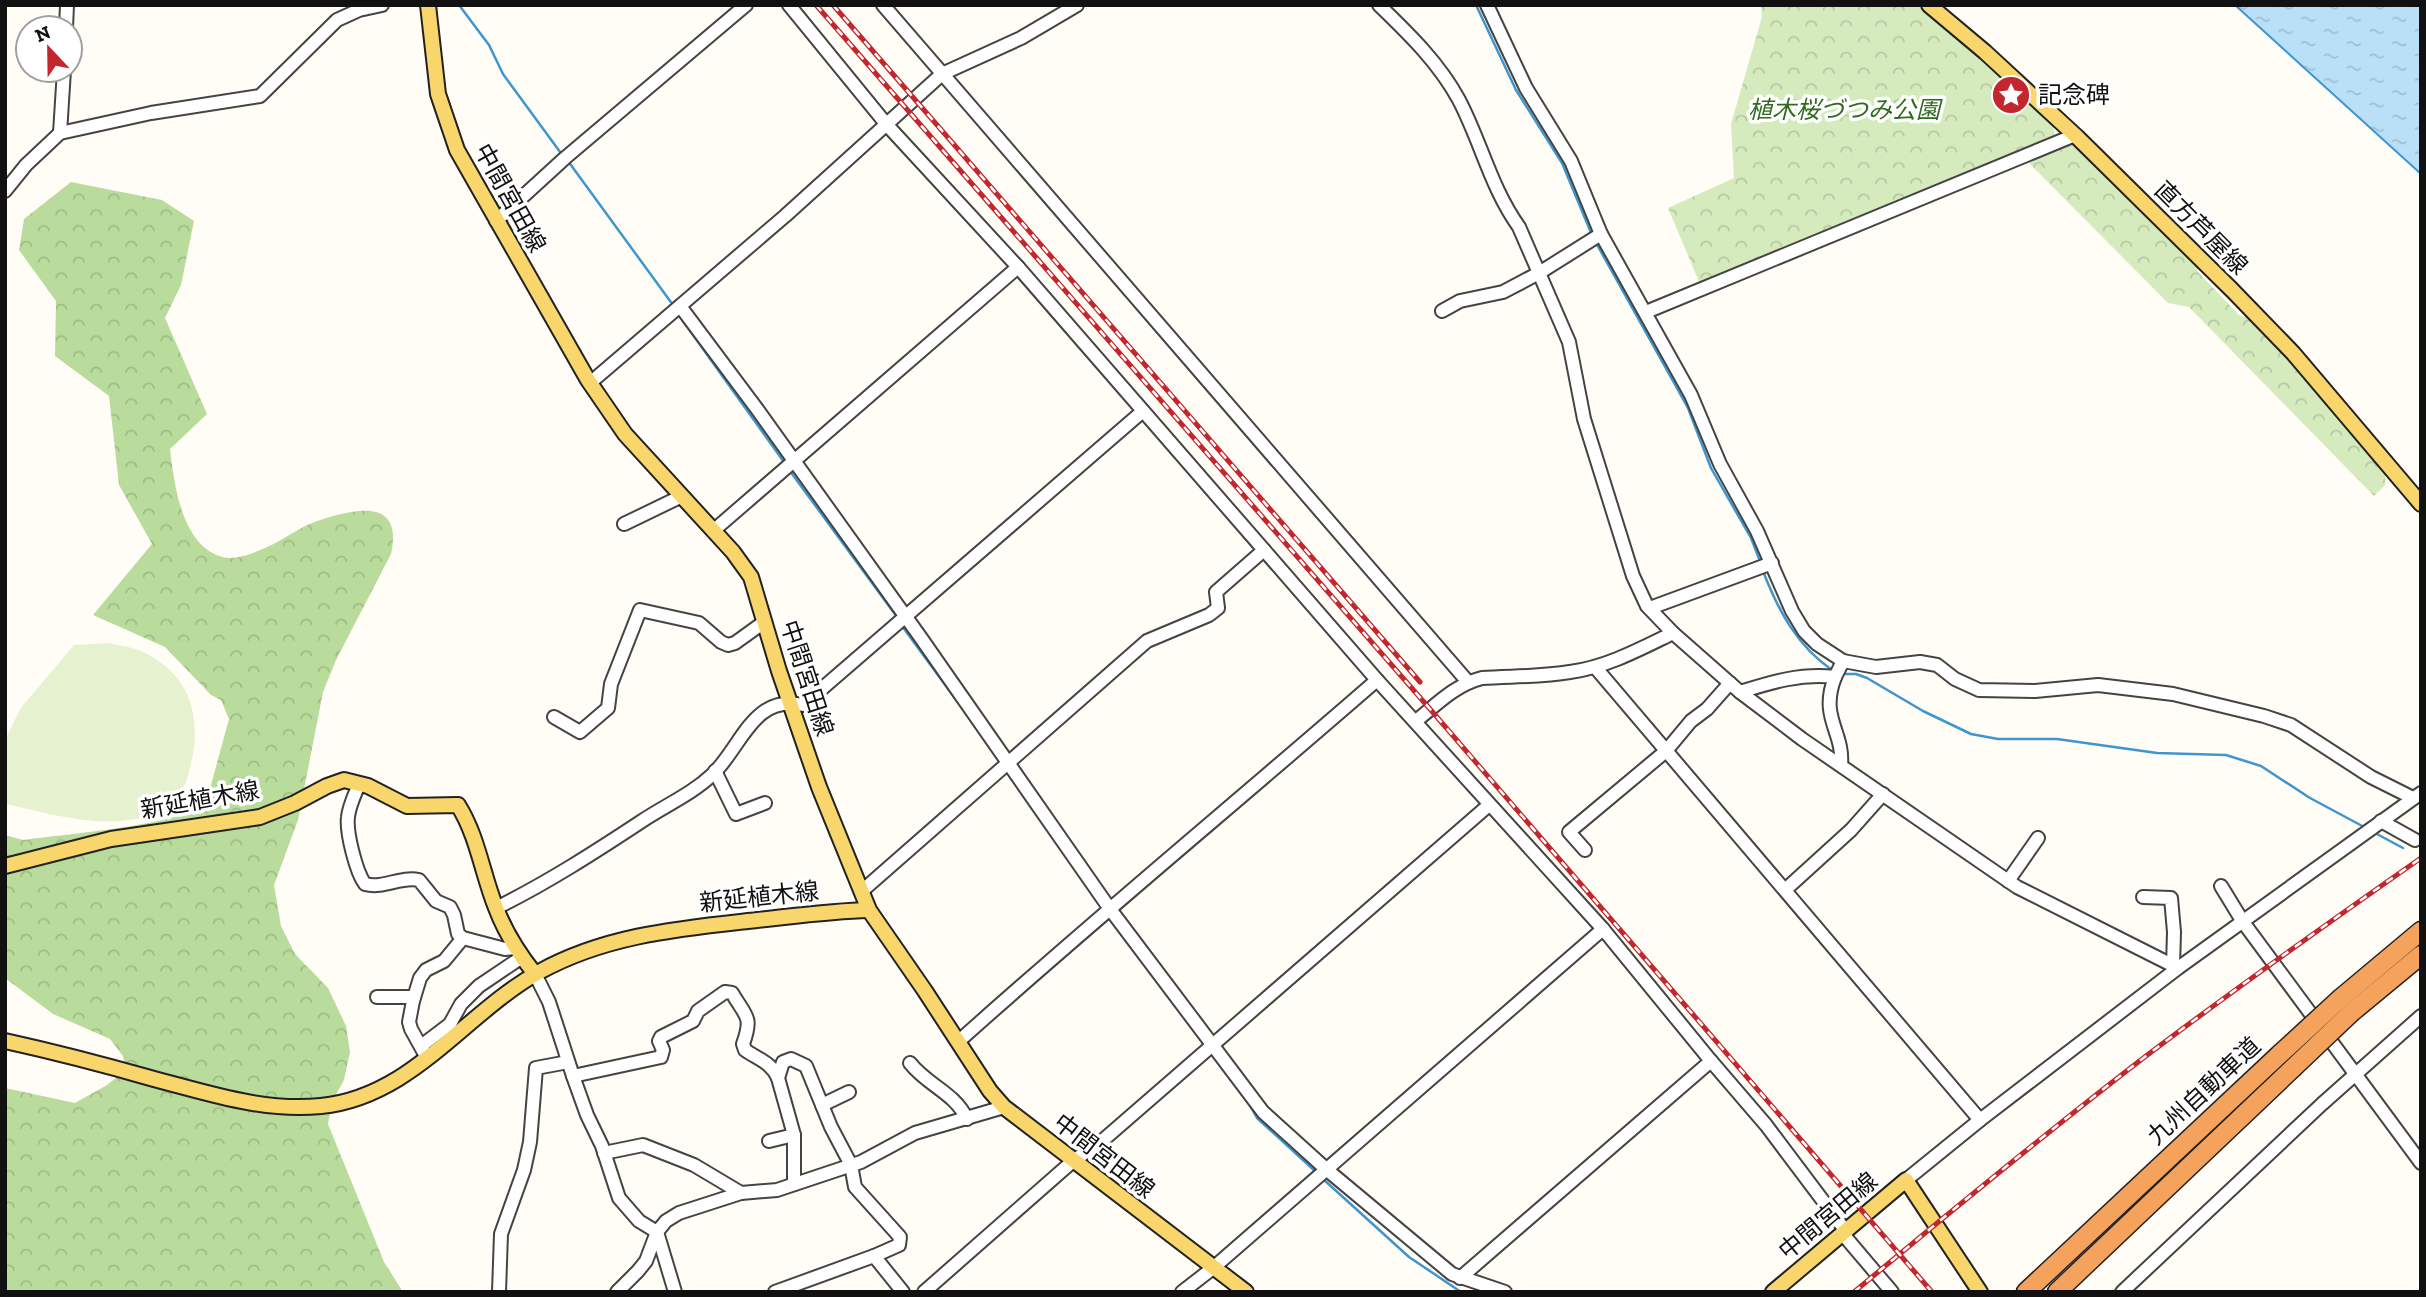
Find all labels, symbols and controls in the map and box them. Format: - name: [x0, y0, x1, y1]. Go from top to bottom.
- north arrow: [14, 14, 84, 84]
- text: N: [32, 20, 54, 47]
- place icon: 記念碑: [1990, 74, 2032, 116]
- place label: 記念碑: [2038, 80, 2110, 109]
- park label: 植木桜づつみ公園: [1748, 95, 1943, 124]
- street label: 中間宮田線: [469, 138, 552, 257]
- street label: 直方芦屋線: [2149, 175, 2254, 280]
- street label: 中間宮田線: [775, 616, 840, 739]
- street label: 新延植木線: [138, 775, 262, 824]
- street label: 新延植木線: [698, 876, 820, 917]
- street label: 九州自動車道: [2141, 1031, 2266, 1150]
- street label: 中間宮田線: [1048, 1107, 1161, 1204]
- street label: 中間宮田線: [1772, 1166, 1883, 1265]

